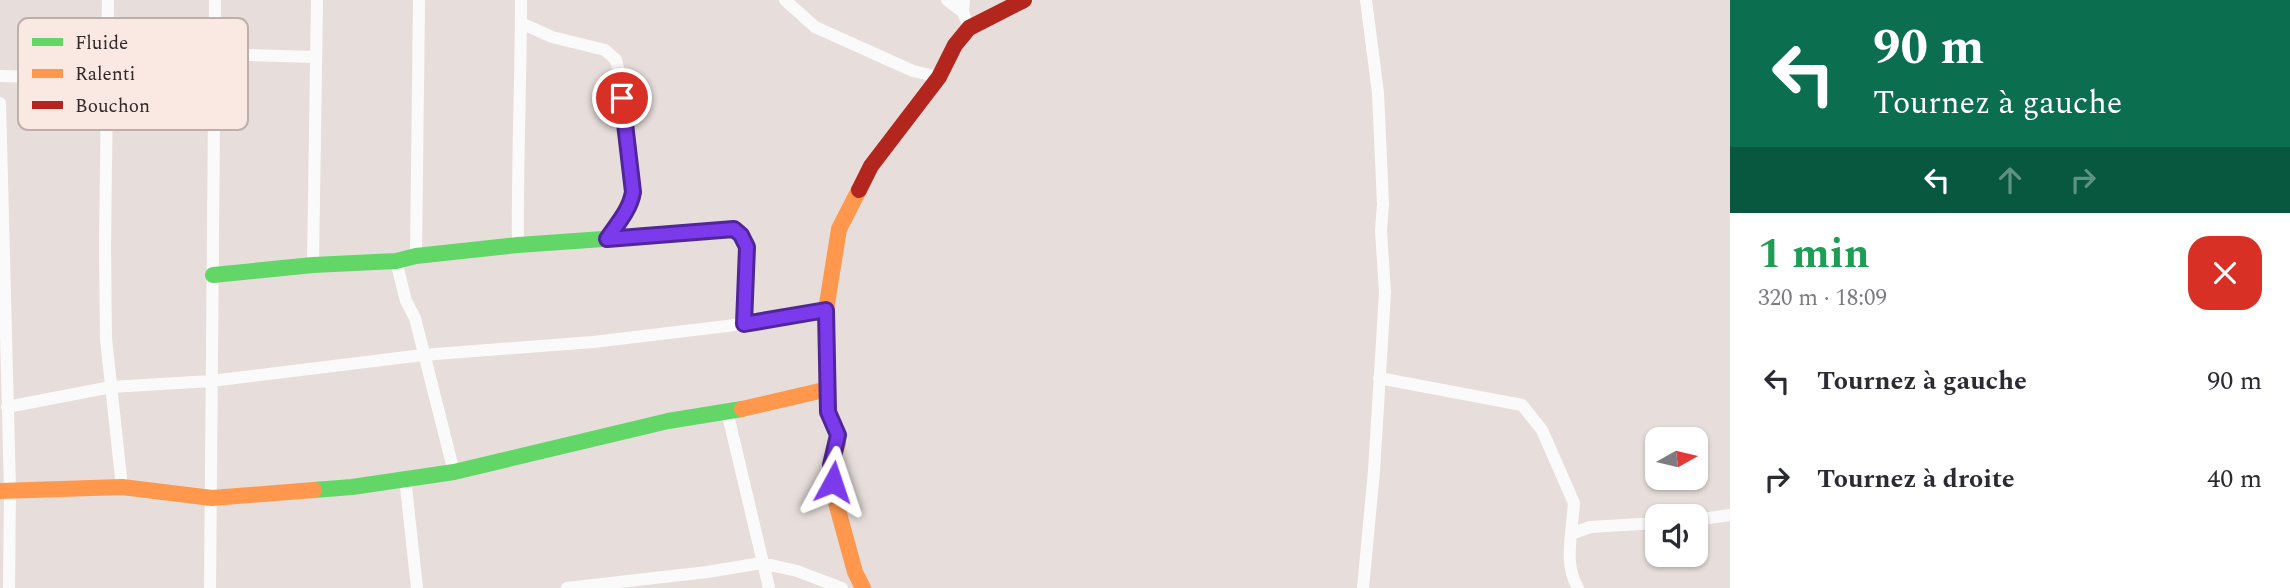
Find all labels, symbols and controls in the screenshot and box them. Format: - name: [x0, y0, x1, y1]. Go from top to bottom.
- text: 90 m: [1873, 11, 1984, 86]
- legend: [18, 18, 248, 130]
- icon: left: [1758, 28, 1849, 119]
- text: Fluide: [75, 29, 128, 58]
- text: Ralenti: [75, 60, 135, 89]
- pin: [592, 68, 652, 128]
- icon: arrive: [603, 79, 641, 117]
- text: Tournez à gauche: [1873, 79, 2122, 128]
- text: Bouchon: [75, 92, 150, 121]
- icon: left: [1918, 161, 1956, 199]
- icon: ahead: [1991, 161, 2029, 199]
- icon: right: [2064, 161, 2102, 199]
- text: 1 min: [1758, 223, 1870, 286]
- button: close: [2188, 236, 2262, 310]
- text: 320 m · 18:09: [1758, 281, 1887, 316]
- text: Tournez à gauche: [1817, 361, 2027, 401]
- text: 90 m: [2207, 361, 2262, 401]
- icon: left: [1758, 362, 1796, 400]
- north arrow: [1645, 427, 1708, 490]
- map controls: [1645, 427, 1708, 567]
- position arrow: [796, 445, 870, 519]
- text: Tournez à droite: [1817, 459, 2015, 499]
- text: 40 m: [2207, 459, 2262, 499]
- icon: right: [1758, 460, 1796, 498]
- button: sound: [1645, 504, 1708, 567]

